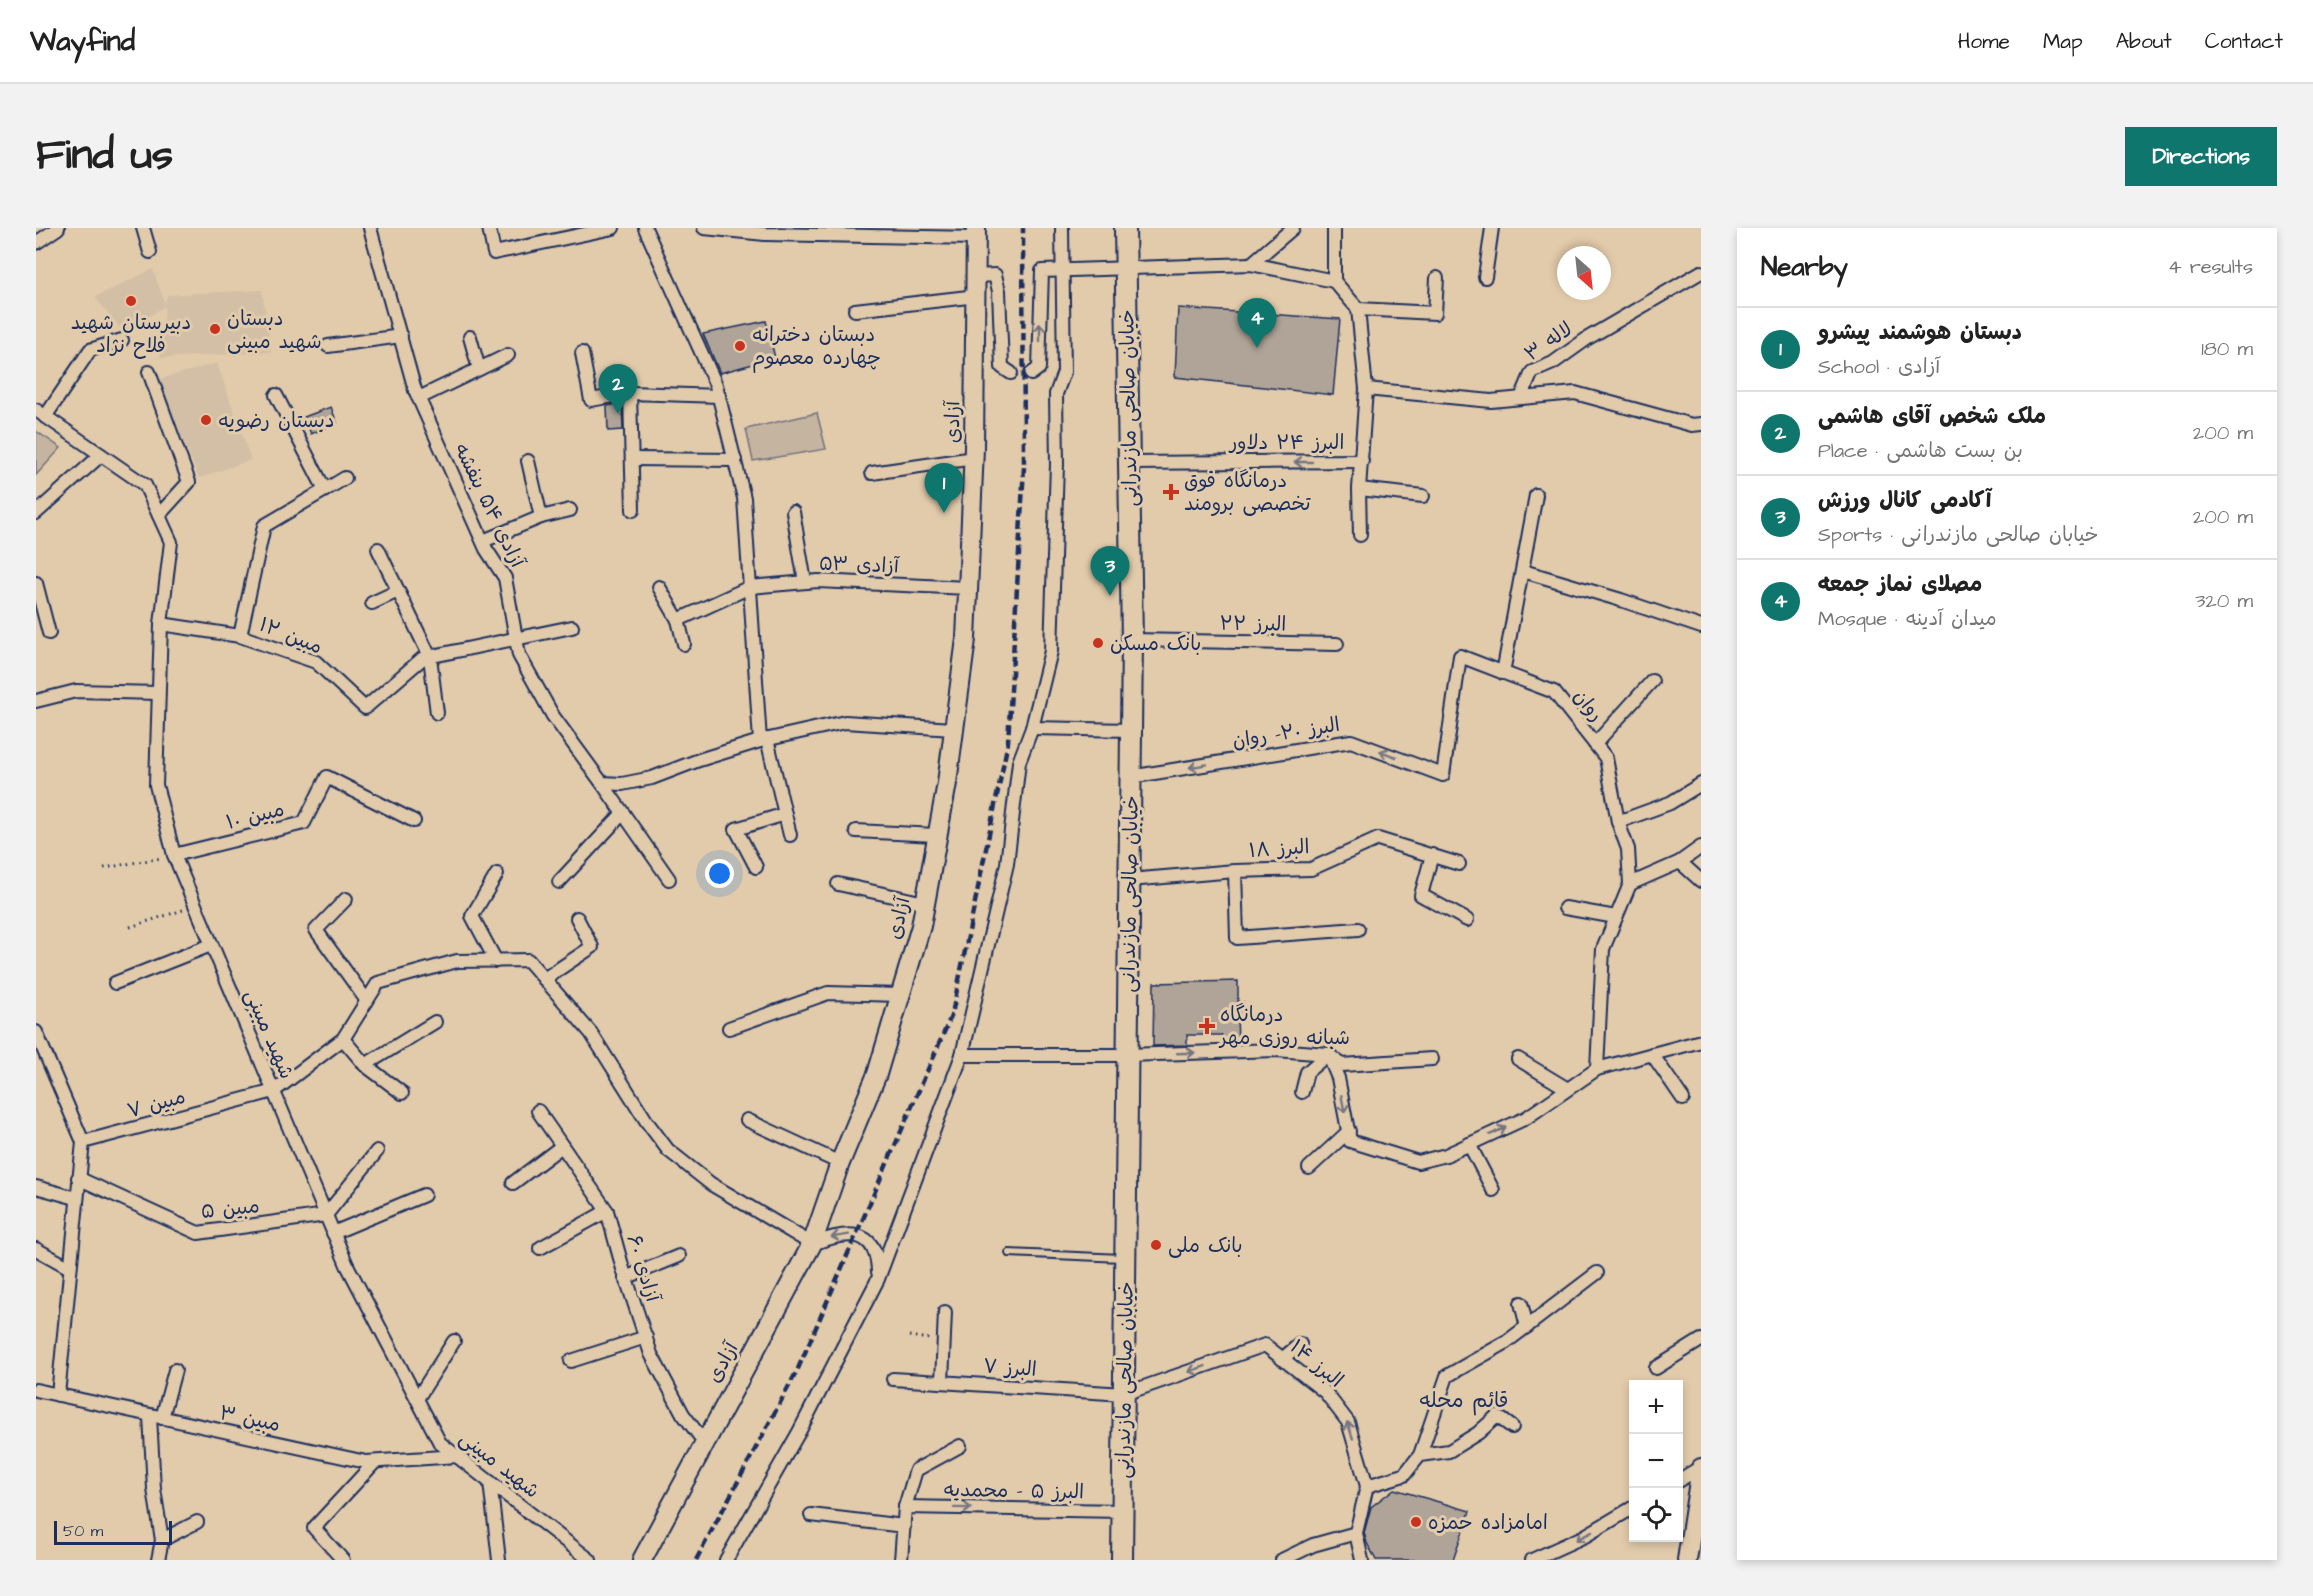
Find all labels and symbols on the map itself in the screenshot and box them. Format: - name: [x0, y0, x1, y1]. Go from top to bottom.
- north arrow: [1557, 246, 1611, 300]
- marker: دبیرستان شهید فلاح نژاد: [124, 294, 138, 308]
- pin: 4: [1238, 298, 1276, 348]
- place label: دبستان شهید مبینی: [227, 305, 322, 356]
- place label: دبیرستان شهید فلاح نژاد: [71, 309, 191, 360]
- street label: خیابان صالحی مازندرانی: [1113, 309, 1145, 507]
- street label: لاله ۳: [1519, 316, 1578, 368]
- place label: دبستان دخترانه چهارده معصوم: [752, 321, 881, 373]
- marker: دبستان شهید مبینی: [208, 322, 222, 336]
- one-way arrow: [1034, 323, 1046, 343]
- marker: دبستان دخترانه چهارده معصوم: [733, 339, 747, 353]
- pin: 2: [598, 364, 638, 414]
- street label: آزادی: [939, 400, 967, 443]
- place label: دبستان رضویه: [218, 407, 335, 435]
- marker: دبستان رضویه: [199, 413, 213, 427]
- street label: البرز ۲۴ دلاور: [1228, 429, 1344, 457]
- street label: آزادی ۵۴ بنفشه: [447, 439, 532, 573]
- one-way arrow: [1294, 456, 1314, 468]
- pin: 1: [924, 464, 964, 513]
- place label: درمانگاه فوق تخصصی برومند: [1184, 467, 1311, 518]
- marker: درمانگاه فوق تخصصی برومند: [1162, 483, 1180, 501]
- pin: 3: [1090, 546, 1130, 596]
- street label: آزادی ۵۳: [819, 550, 900, 580]
- street label: البرز ۲۲: [1219, 609, 1287, 639]
- street label: مبین ۱۲: [255, 611, 326, 661]
- place label: بانک مسکن: [1110, 630, 1201, 658]
- marker: بانک مسکن: [1091, 636, 1105, 650]
- street label: روان: [1566, 683, 1610, 728]
- street label: البرز ۲۰- روان: [1230, 711, 1342, 755]
- one-way arrow: [1379, 748, 1398, 759]
- one-way arrow: [1189, 761, 1208, 772]
- street label: مبین ۱۰: [223, 795, 287, 837]
- street label: خیابان صالحی مازندرانی: [1114, 795, 1146, 993]
- street label: البرز ۱۸: [1248, 833, 1310, 865]
- your location: [705, 859, 734, 888]
- street label: آزادی: [881, 893, 918, 942]
- street label: شهید مبینی: [238, 985, 300, 1083]
- place label: درمانگاه شبانه روزی مهر: [1218, 1001, 1350, 1052]
- marker: درمانگاه شبانه روزی مهر: [1198, 1017, 1216, 1035]
- one-way arrow: [1175, 1047, 1195, 1058]
- street label: مبین ۷: [124, 1083, 189, 1125]
- one-way arrow: [1338, 1094, 1349, 1113]
- one-way arrow: [1488, 1124, 1506, 1136]
- street label: مبین ۵: [199, 1192, 261, 1226]
- street label: آزادی ۶۰: [620, 1231, 667, 1306]
- one-way arrow: [830, 1231, 850, 1242]
- place label: بانک ملی: [1168, 1232, 1243, 1260]
- marker: بانک ملی: [1149, 1238, 1163, 1252]
- street label: خیابان صالحی مازندرانی: [1109, 1281, 1141, 1479]
- street label: البرز ۱۴: [1284, 1333, 1349, 1394]
- street label: آزادی: [700, 1336, 746, 1388]
- street label: البرز ۷: [982, 1352, 1038, 1384]
- one-way arrow: [1188, 1364, 1206, 1375]
- district label: قائم محله: [1420, 1386, 1508, 1416]
- street label: مبین ۳: [217, 1399, 283, 1439]
- one-way arrow: [1344, 1421, 1355, 1440]
- street label: شهید مبینی: [453, 1425, 545, 1505]
- street label: البرز ۵ - محمدیه: [944, 1476, 1084, 1506]
- one-way arrow: [953, 1503, 973, 1514]
- place label: امامزاده حمزه: [1428, 1509, 1548, 1537]
- marker: امامزاده حمزه: [1409, 1515, 1423, 1529]
- scale bar: [54, 1518, 172, 1546]
- one-way arrow: [1575, 1530, 1593, 1542]

